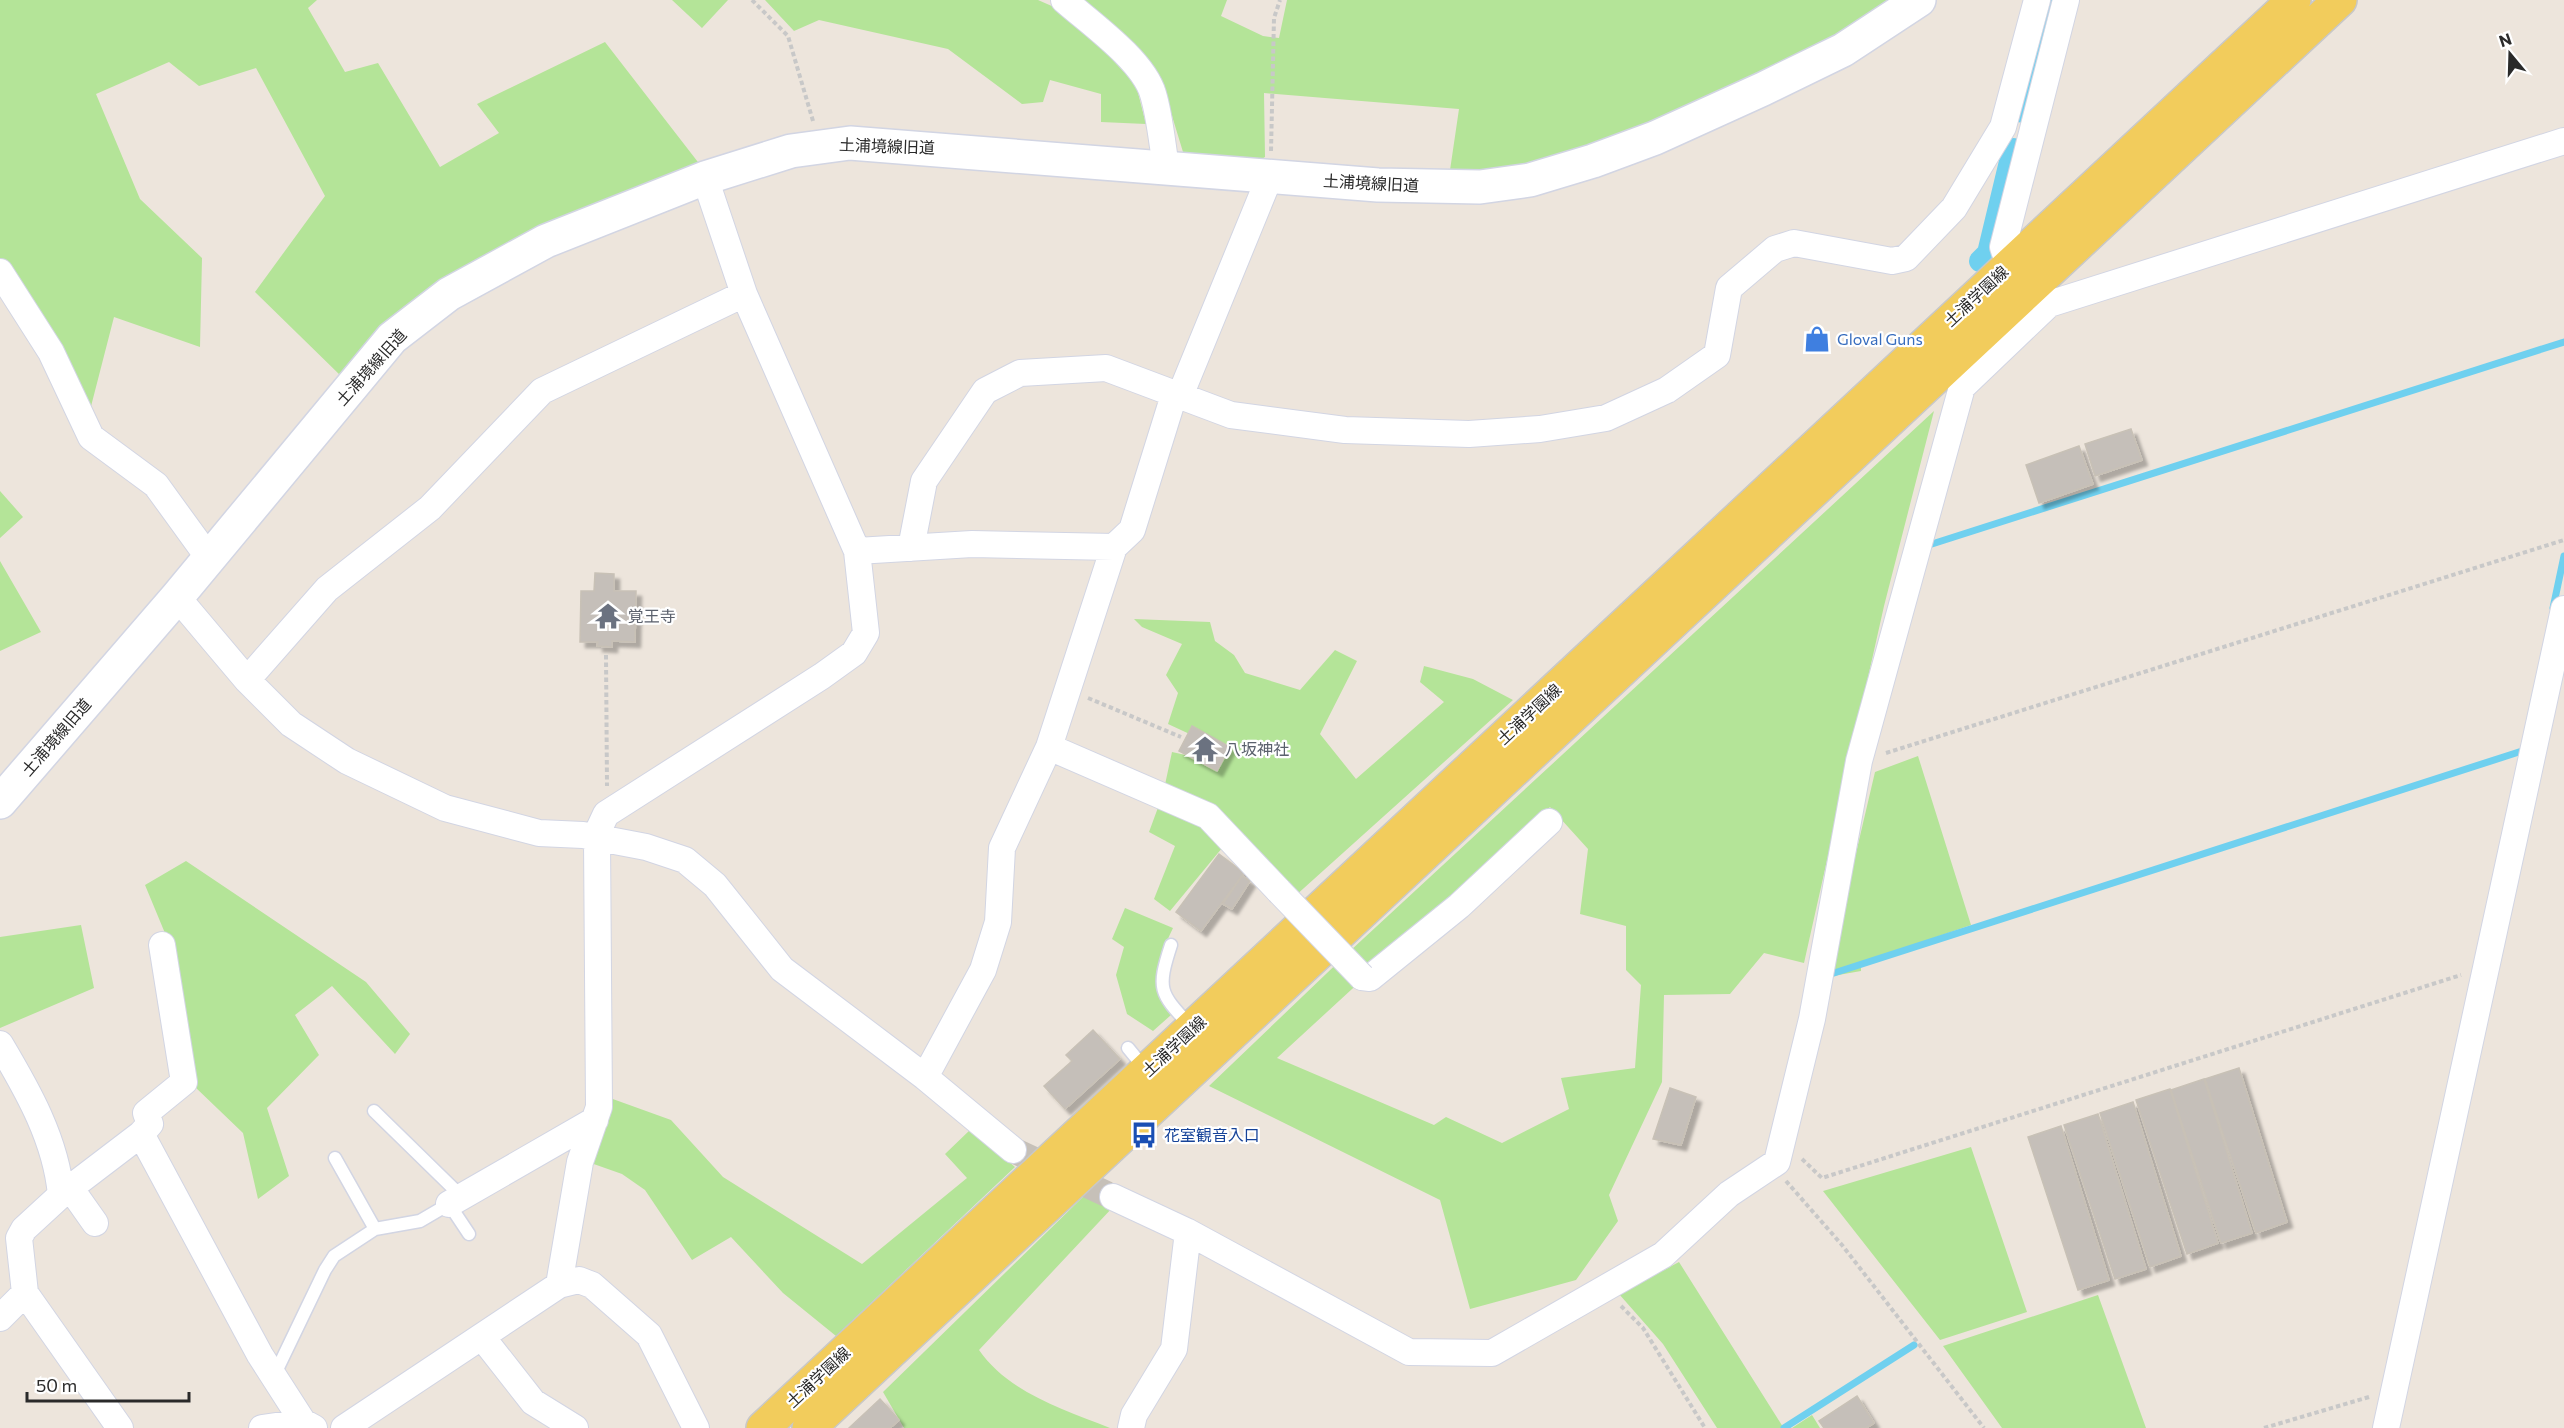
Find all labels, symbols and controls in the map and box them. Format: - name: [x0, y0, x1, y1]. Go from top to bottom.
- north arrow: [2480, 24, 2540, 84]
- text: N: [2496, 28, 2514, 50]
- street label: 土浦境線旧道: [839, 134, 935, 157]
- street label: 土浦境線旧道: [1323, 171, 1419, 195]
- street label: 土浦学園線: [1940, 261, 2011, 330]
- shop icon: Gloval Guns: [1802, 324, 1832, 354]
- street label: 土浦境線旧道: [331, 325, 410, 409]
- place label: Gloval Guns: [1837, 329, 1923, 348]
- temple icon: 覚王寺: [593, 601, 623, 631]
- place label: 覚王寺: [628, 606, 676, 625]
- street label: 土浦学園線: [1493, 679, 1564, 748]
- street label: 土浦境線旧道: [17, 694, 94, 779]
- temple icon: 八坂神社: [1190, 734, 1220, 764]
- place label: 八坂神社: [1225, 739, 1289, 758]
- street label: 土浦学園線: [1138, 1011, 1209, 1080]
- bus stop icon: 花室観音入口: [1129, 1120, 1159, 1150]
- place label: 花室観音入口: [1164, 1125, 1260, 1144]
- street label: 土浦学園線: [782, 1342, 853, 1411]
- scale bar: [27, 1365, 189, 1403]
- text: 50 m: [36, 1374, 77, 1396]

